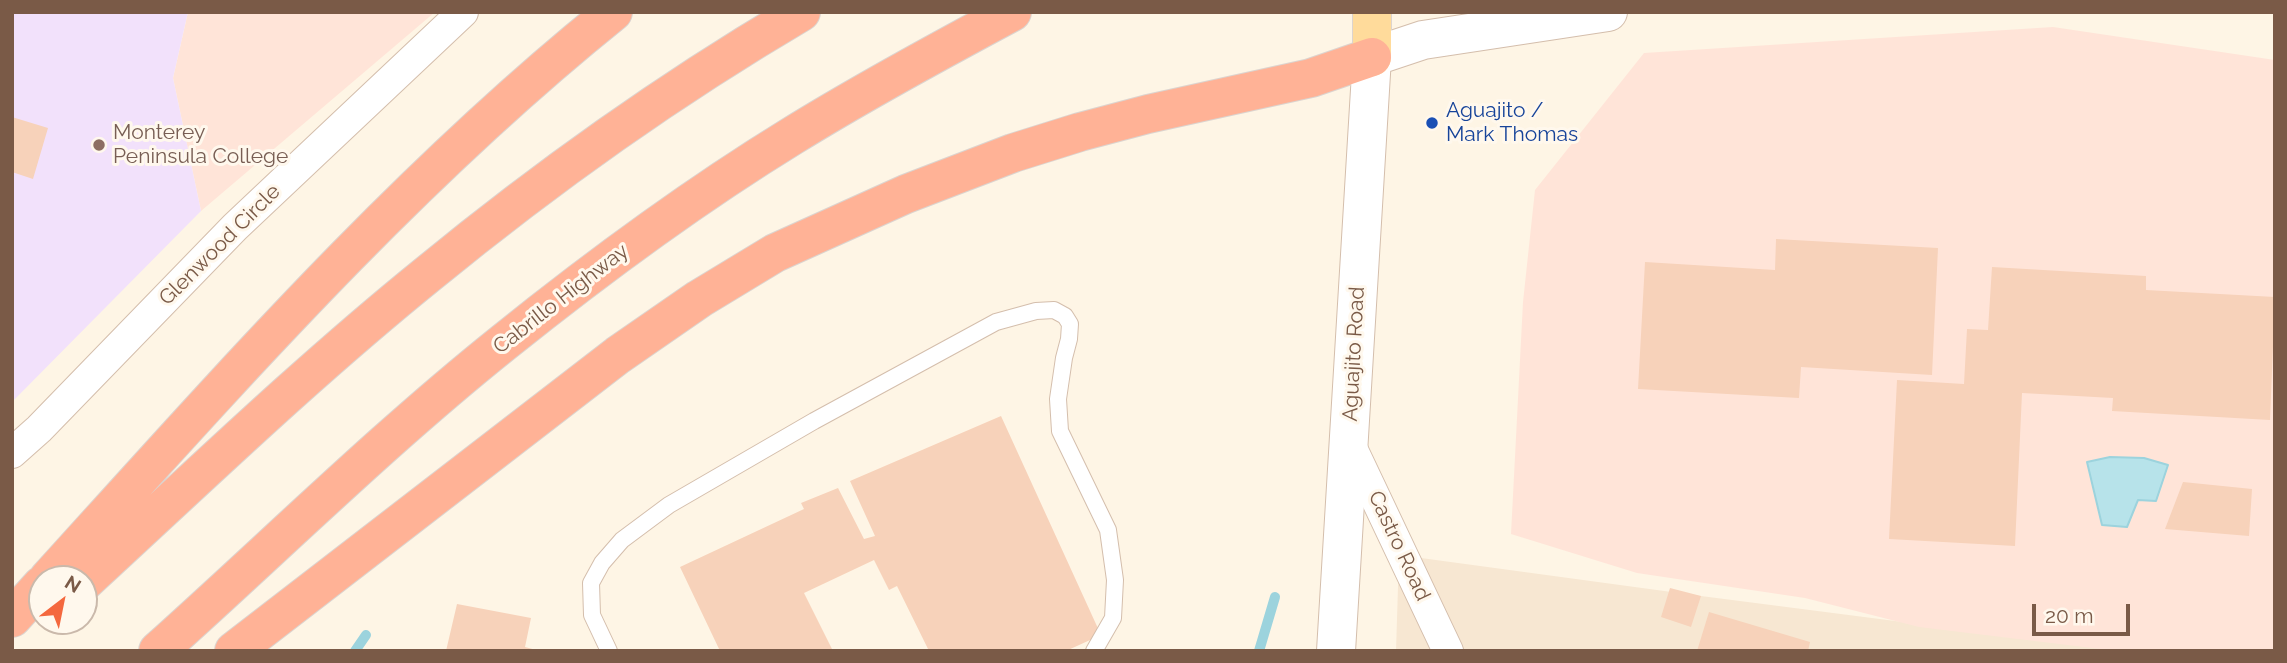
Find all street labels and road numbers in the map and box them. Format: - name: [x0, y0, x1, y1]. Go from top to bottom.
- street label: Glenwood Circle: [154, 179, 286, 311]
- street label: Cabrillo Highway: [488, 238, 634, 360]
- street label: Aguajito Road: [1338, 286, 1370, 422]
- street label: Castro Road: [1363, 487, 1435, 605]

